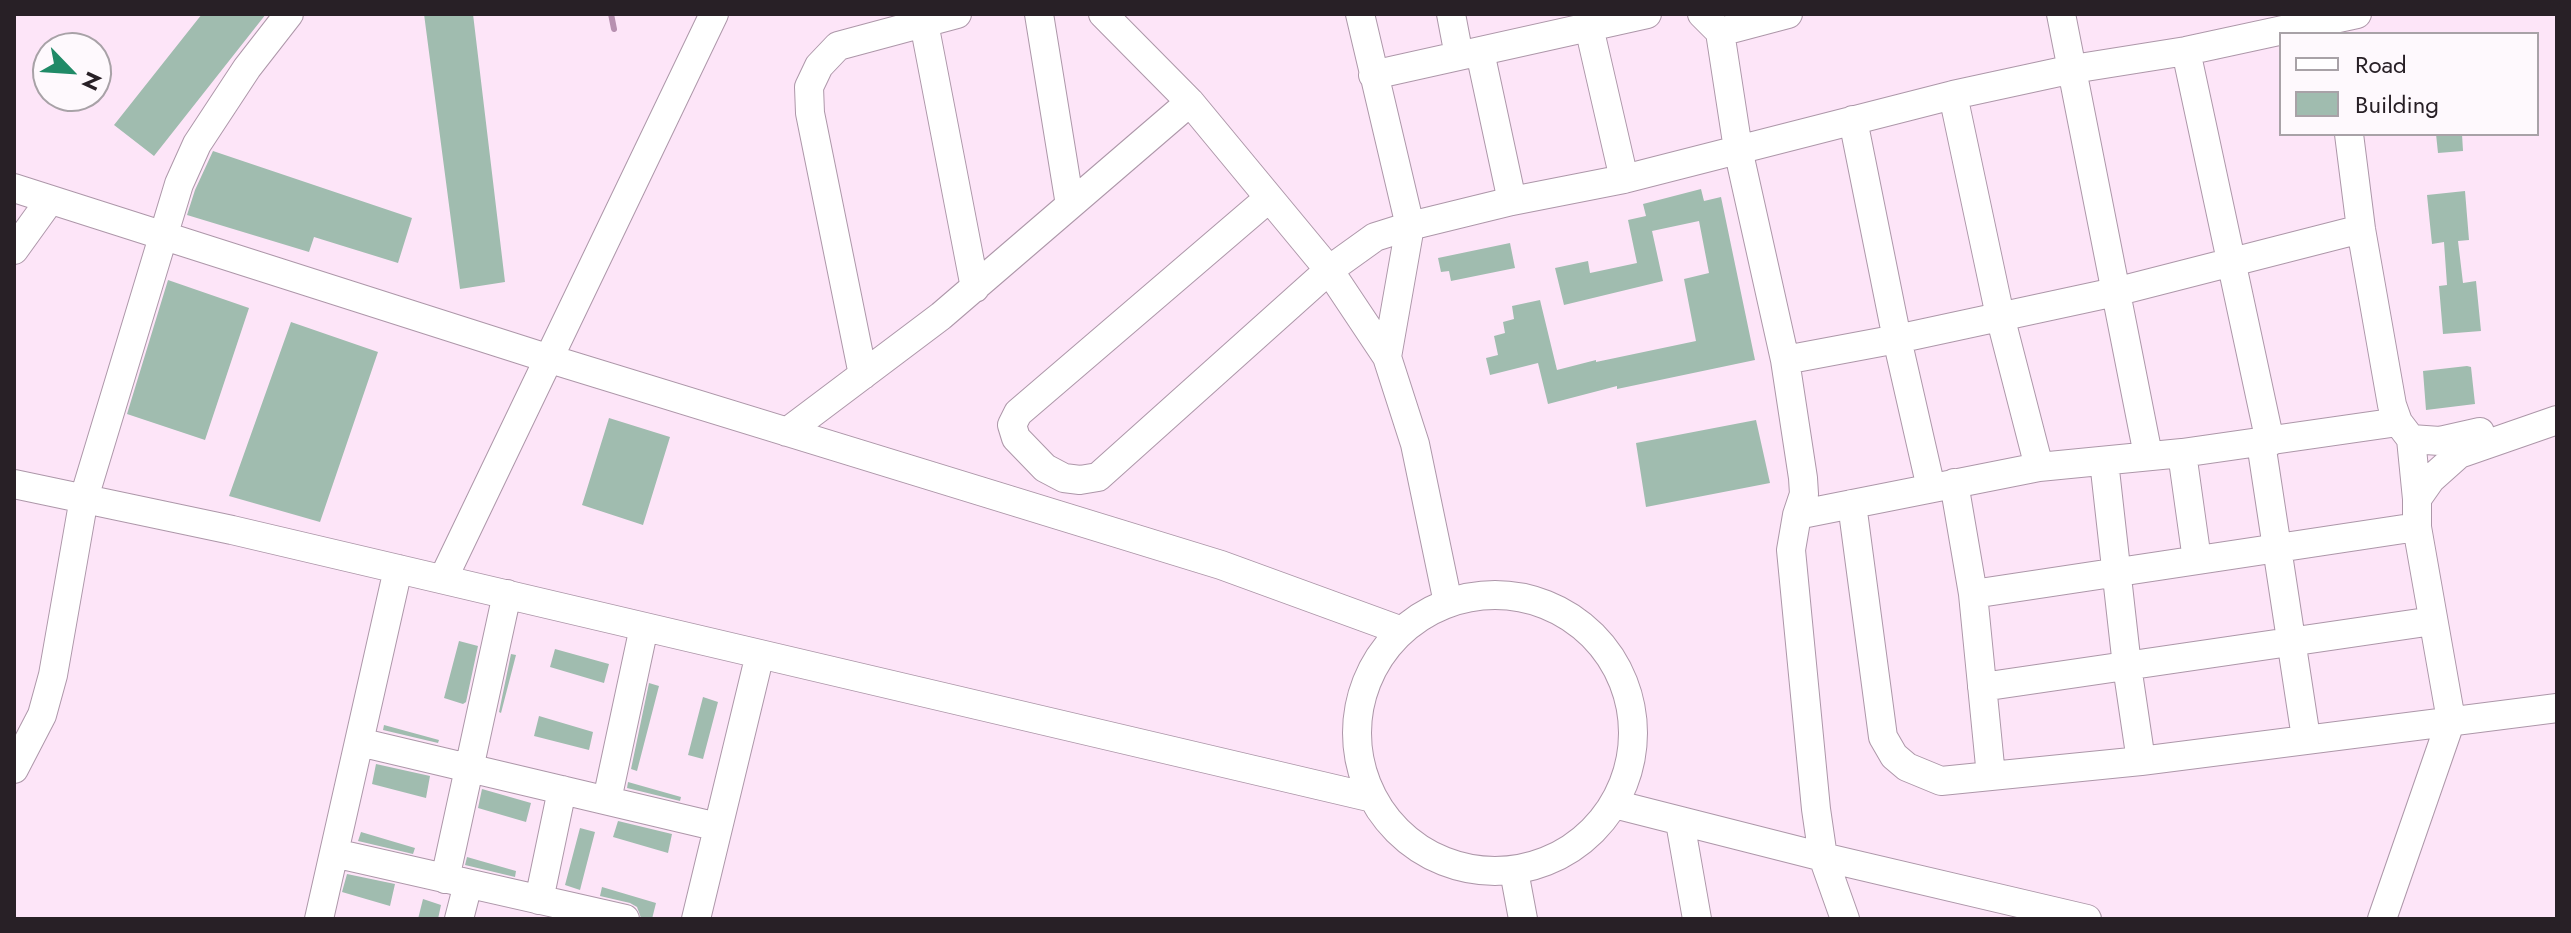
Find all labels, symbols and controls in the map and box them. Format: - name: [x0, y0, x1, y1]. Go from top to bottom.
- north arrow: [32, 32, 112, 112]
- legend: [2279, 32, 2539, 136]
- text: Road: [2355, 47, 2407, 82]
- text: N: [74, 67, 110, 96]
- text: Building: [2355, 87, 2439, 122]

